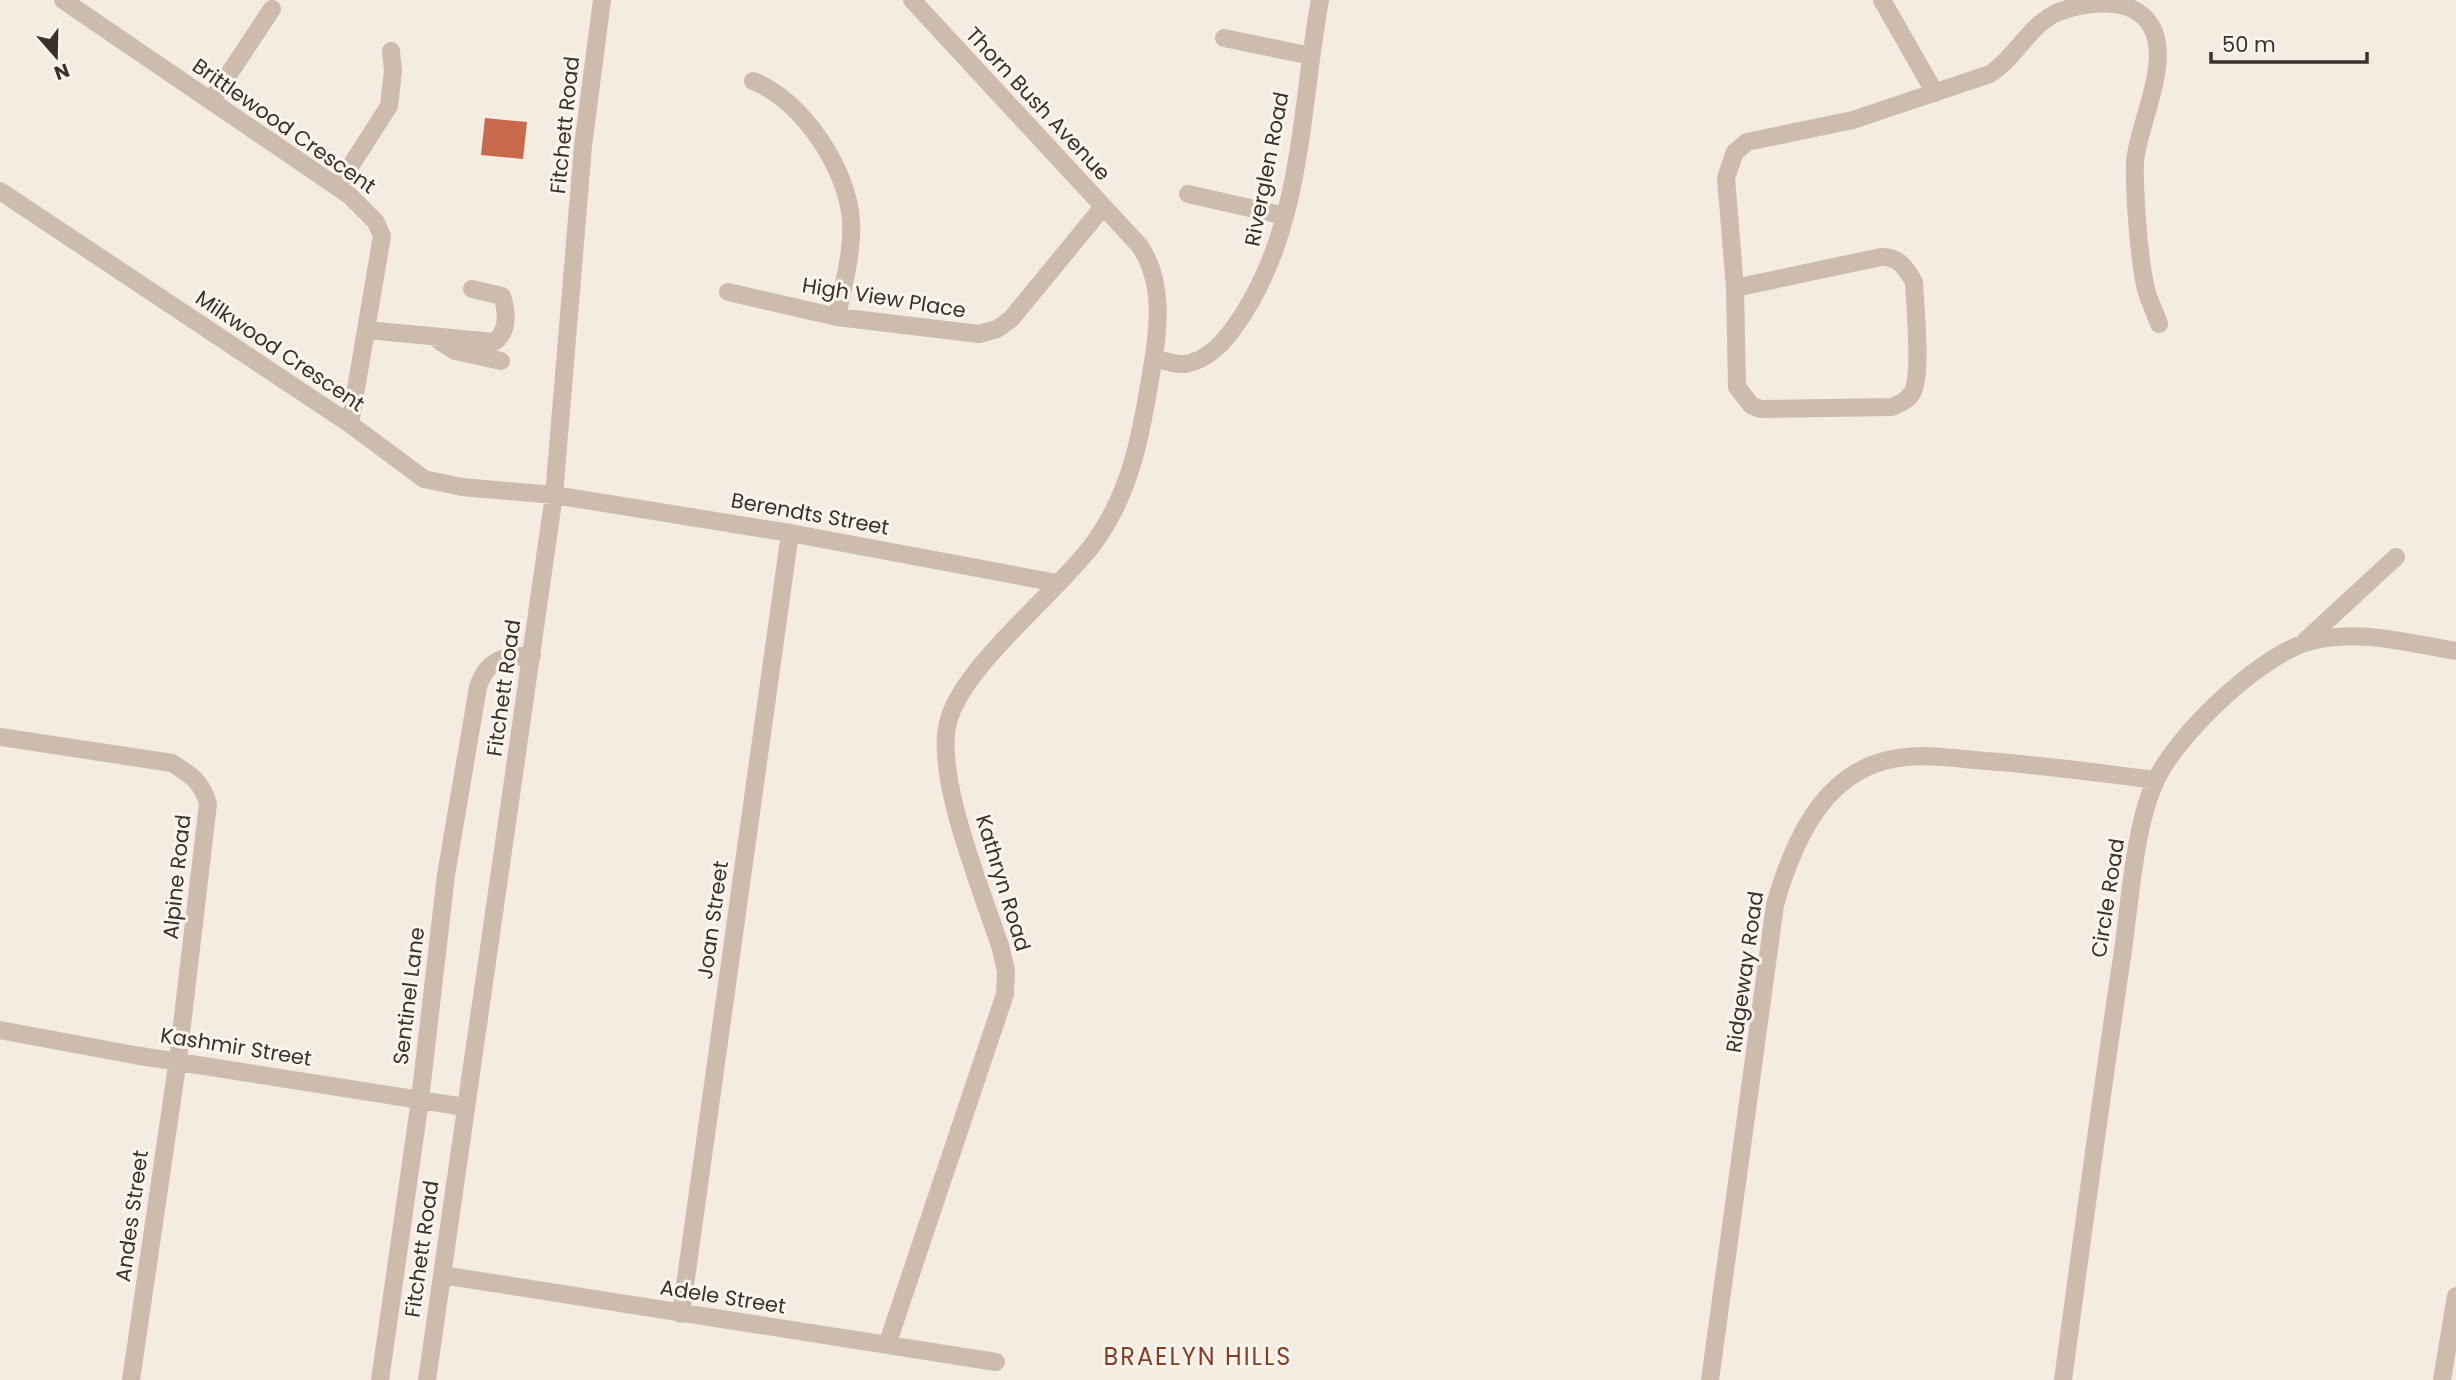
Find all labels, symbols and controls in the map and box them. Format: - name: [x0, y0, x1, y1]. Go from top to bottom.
- north arrow: [21, 21, 91, 91]
- street label: Thorn Bush Avenue: [959, 21, 1117, 187]
- scale bar: [2211, 21, 2367, 65]
- text: 50 m: [2222, 30, 2276, 59]
- street label: Brittlewood Crescent: [187, 51, 382, 200]
- street label: Fitchett Road: [543, 55, 586, 195]
- text: N: [50, 56, 73, 87]
- street label: Riverglen Road: [1237, 89, 1296, 249]
- street label: High View Place: [800, 270, 968, 325]
- street label: Milkwood Crescent: [190, 283, 370, 418]
- street label: Berendts Street: [729, 485, 891, 542]
- street label: Fitchett Road: [480, 618, 527, 758]
- street label: Kathryn Road: [969, 811, 1038, 955]
- street label: Alpine Road: [156, 813, 197, 941]
- street label: Circle Road: [2084, 836, 2131, 960]
- street label: Joan Street: [690, 859, 735, 981]
- street label: Ridgeway Road: [1719, 889, 1770, 1055]
- street label: Sentinel Lane: [386, 925, 431, 1066]
- street label: Kashmir Street: [158, 1020, 314, 1073]
- street label: Andes Street: [108, 1148, 155, 1284]
- street label: Fitchett Road: [398, 1179, 445, 1319]
- street label: Adele Street: [658, 1272, 788, 1321]
- district label: BRAELYN HILLS: [1104, 1340, 1292, 1373]

